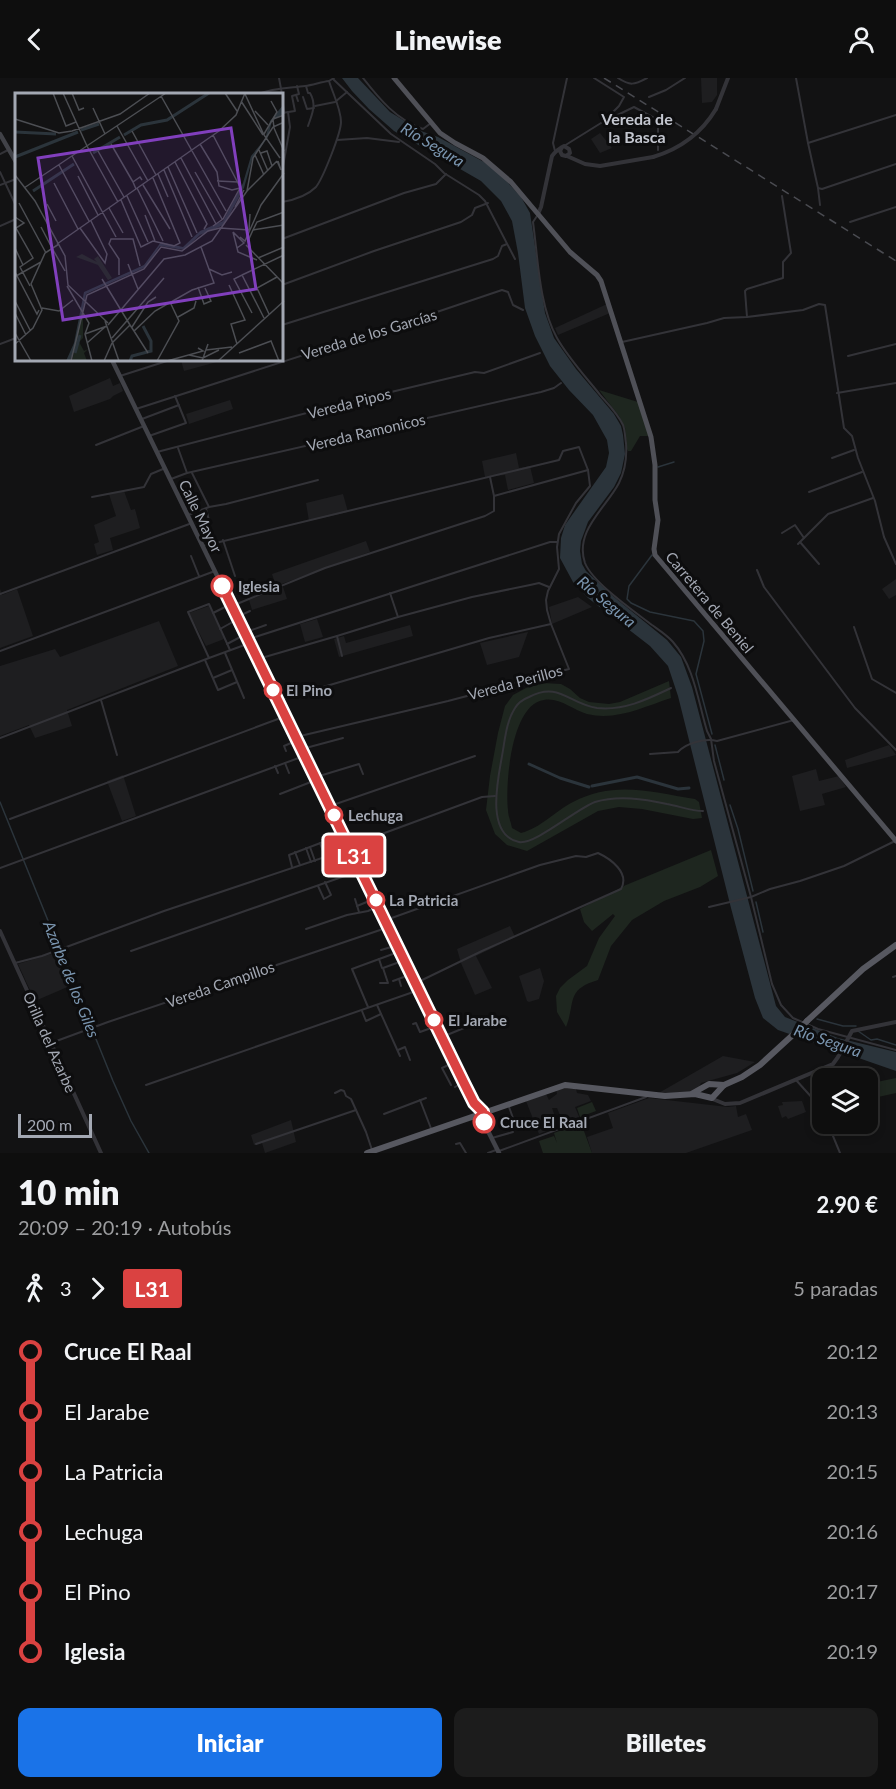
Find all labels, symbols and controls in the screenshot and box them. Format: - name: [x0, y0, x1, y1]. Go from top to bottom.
- icon: back: [18, 23, 51, 56]
- text: Linewise: [395, 23, 501, 56]
- icon: person: [845, 23, 878, 56]
- inset map: [15, 93, 284, 362]
- district label: Vereda de la Basca: [600, 109, 673, 146]
- water label: Río Segura: [398, 118, 468, 170]
- street label: Vereda de los Garcías: [299, 305, 439, 363]
- street label: Vereda Pipos: [305, 384, 393, 422]
- street label: Vereda Ramonicos: [305, 410, 427, 454]
- street label: Calle Mayor: [176, 477, 227, 556]
- street label: Carretera de Beniel: [662, 548, 758, 656]
- water label: Río Segura: [574, 571, 640, 631]
- marker: Iglesia: [211, 575, 233, 597]
- place label: Iglesia: [238, 577, 280, 595]
- street label: Vereda Perillos: [466, 661, 564, 703]
- marker: El Pino: [264, 681, 282, 699]
- place label: El Pino: [286, 681, 332, 699]
- marker: Lechuga: [325, 806, 343, 824]
- place label: Lechuga: [348, 806, 403, 824]
- line badge: L31: [320, 836, 388, 874]
- text: L31: [336, 843, 372, 868]
- marker: La Patricia: [367, 891, 385, 909]
- place label: La Patricia: [389, 891, 458, 909]
- water label: Azarbe de los Giles: [40, 917, 104, 1041]
- street label: Vereda Campillos: [163, 957, 277, 1011]
- street label: Orilla del Azarbe: [20, 989, 80, 1095]
- marker: El Jarabe: [425, 1011, 443, 1029]
- place label: El Jarabe: [448, 1011, 507, 1029]
- water label: Río Segura: [792, 1020, 864, 1060]
- map controls: [812, 1068, 878, 1134]
- button: layers: [812, 1068, 878, 1134]
- scale bar: [18, 1111, 92, 1138]
- marker: Cruce El Raal: [473, 1111, 495, 1133]
- place label: Cruce El Raal: [500, 1113, 587, 1131]
- text: 200 m: [27, 1115, 72, 1134]
- text: 10 min: [18, 1172, 120, 1212]
- text: 2.90 €: [816, 1191, 878, 1218]
- text: 20:09 – 20:19 · Autobús: [18, 1215, 231, 1239]
- icon: walk: [18, 1272, 51, 1305]
- icon: forward: [81, 1272, 114, 1305]
- text: 3: [60, 1276, 72, 1300]
- text: L31: [135, 1276, 170, 1301]
- text: 5 paradas: [793, 1276, 878, 1300]
- text: Cruce El Raal: [64, 1338, 192, 1365]
- text: 20:12: [827, 1339, 878, 1363]
- text: El Jarabe: [64, 1398, 149, 1425]
- text: 20:13: [827, 1399, 878, 1423]
- text: La Patricia: [64, 1458, 163, 1485]
- text: 20:15: [827, 1459, 878, 1483]
- text: Lechuga: [64, 1518, 144, 1545]
- text: 20:16: [827, 1519, 878, 1543]
- text: El Pino: [64, 1578, 131, 1605]
- text: 20:17: [827, 1579, 878, 1603]
- text: Iglesia: [64, 1638, 125, 1665]
- text: 20:19: [827, 1639, 878, 1663]
- button: Iniciar: [18, 1708, 442, 1777]
- button: Billetes: [454, 1708, 878, 1777]

